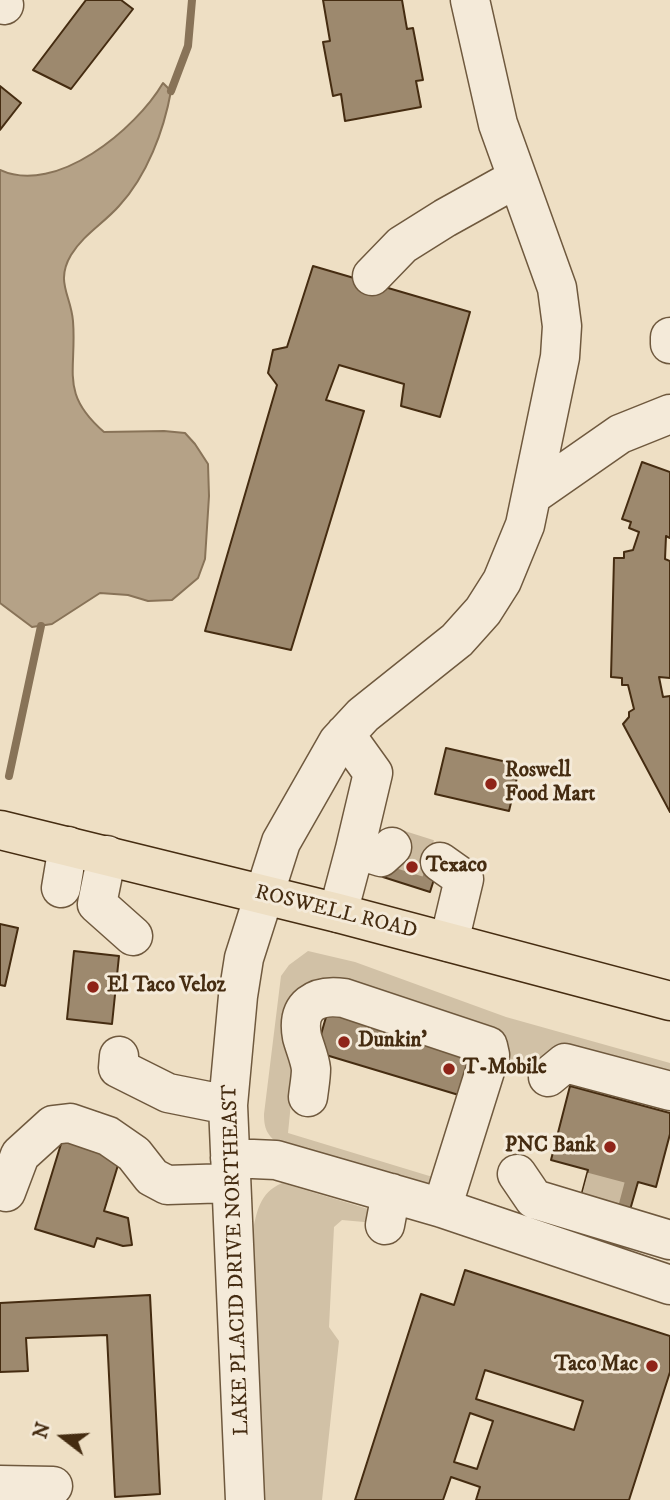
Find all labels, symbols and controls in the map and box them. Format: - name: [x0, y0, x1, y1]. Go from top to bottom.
- place label: Roswell Food Mart: [505, 759, 595, 809]
- marker: Roswell Food Mart: [483, 776, 499, 792]
- place label: Texaco: [426, 854, 487, 880]
- marker: Texaco: [404, 859, 420, 875]
- street label: ROSWELL ROAD: [252, 881, 420, 945]
- place label: El Taco Veloz: [107, 974, 226, 1000]
- marker: El Taco Veloz: [85, 979, 101, 995]
- place label: Dunkin': [358, 1029, 427, 1055]
- marker: Dunkin': [336, 1034, 352, 1050]
- place label: T-Mobile: [463, 1056, 547, 1082]
- marker: T-Mobile: [441, 1061, 457, 1077]
- street label: LAKE PLACID DRIVE NORTHEAST: [218, 1084, 256, 1436]
- place label: PNC Bank: [505, 1134, 596, 1160]
- marker: PNC Bank: [602, 1139, 618, 1155]
- place label: Taco Mac: [554, 1353, 638, 1379]
- marker: Taco Mac: [644, 1358, 660, 1374]
- north arrow: [28, 1402, 98, 1472]
- text: N: [29, 1420, 56, 1442]

